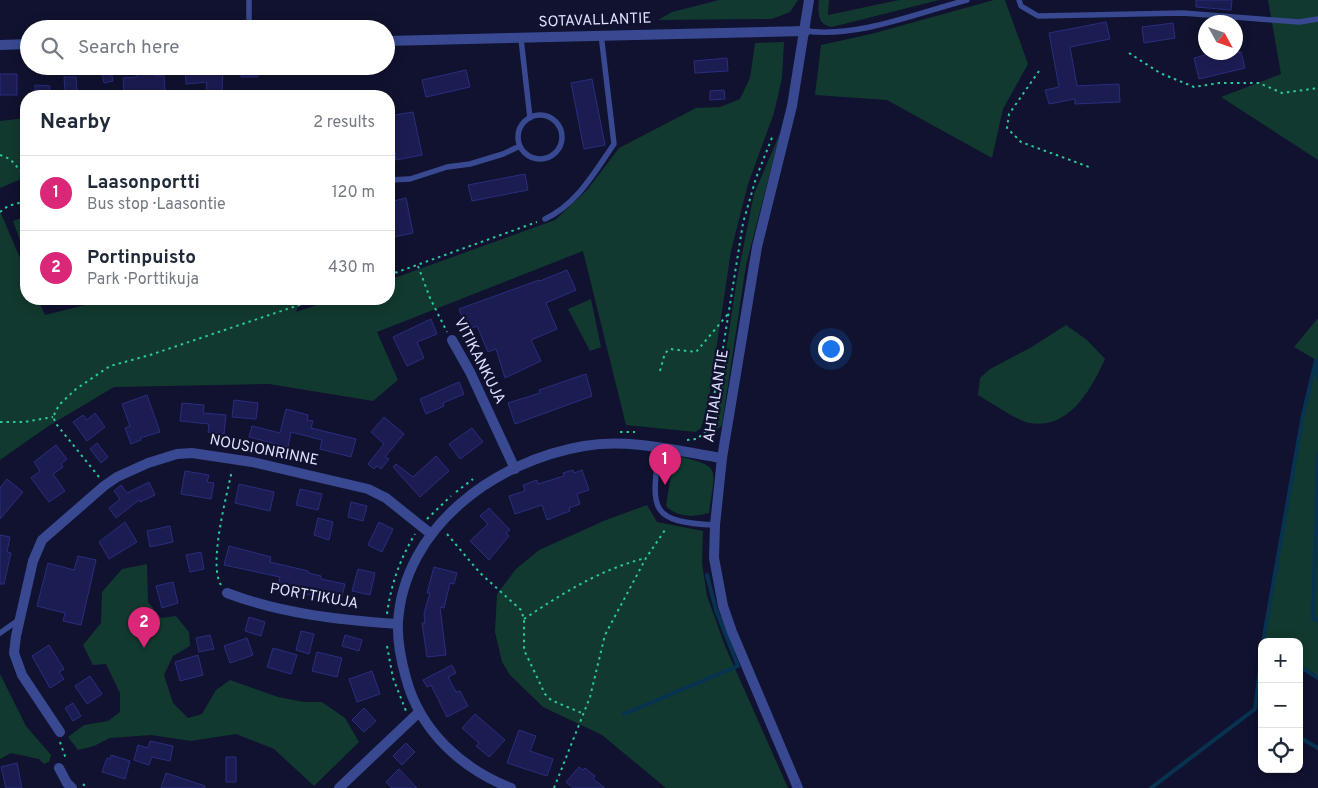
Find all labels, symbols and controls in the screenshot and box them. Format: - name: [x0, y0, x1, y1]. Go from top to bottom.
- street label: SOTAVALLANTIE: [538, 10, 652, 32]
- north arrow: [1198, 15, 1243, 60]
- search box: [20, 20, 395, 75]
- icon: search: [38, 34, 66, 62]
- text: Search here: [78, 36, 180, 60]
- text: Nearby: [40, 109, 111, 136]
- text: 2 results: [313, 113, 375, 133]
- text: Laasonportti: [87, 171, 200, 195]
- text: 1: [53, 183, 59, 203]
- text: 120 m: [332, 183, 375, 203]
- text: Bus stop · Laasontie: [87, 195, 226, 215]
- text: Portinpuisto: [87, 246, 196, 270]
- text: 2: [51, 258, 61, 278]
- text: 430 m: [328, 258, 375, 278]
- text: Park · Porttikuja: [87, 270, 199, 290]
- street label: VITIKANKUJA: [449, 314, 509, 408]
- your location: [818, 336, 844, 362]
- street label: AHTIALANTIE: [700, 348, 734, 444]
- street label: NOUSIONRINNE: [208, 431, 320, 471]
- pin: 1: [649, 444, 681, 485]
- street label: PORTTIKUJA: [268, 580, 360, 614]
- pin: 2: [128, 607, 160, 648]
- map controls: [1258, 638, 1303, 773]
- button: +: [1258, 638, 1303, 683]
- button: −: [1258, 683, 1303, 728]
- button: locate: [1258, 728, 1303, 773]

